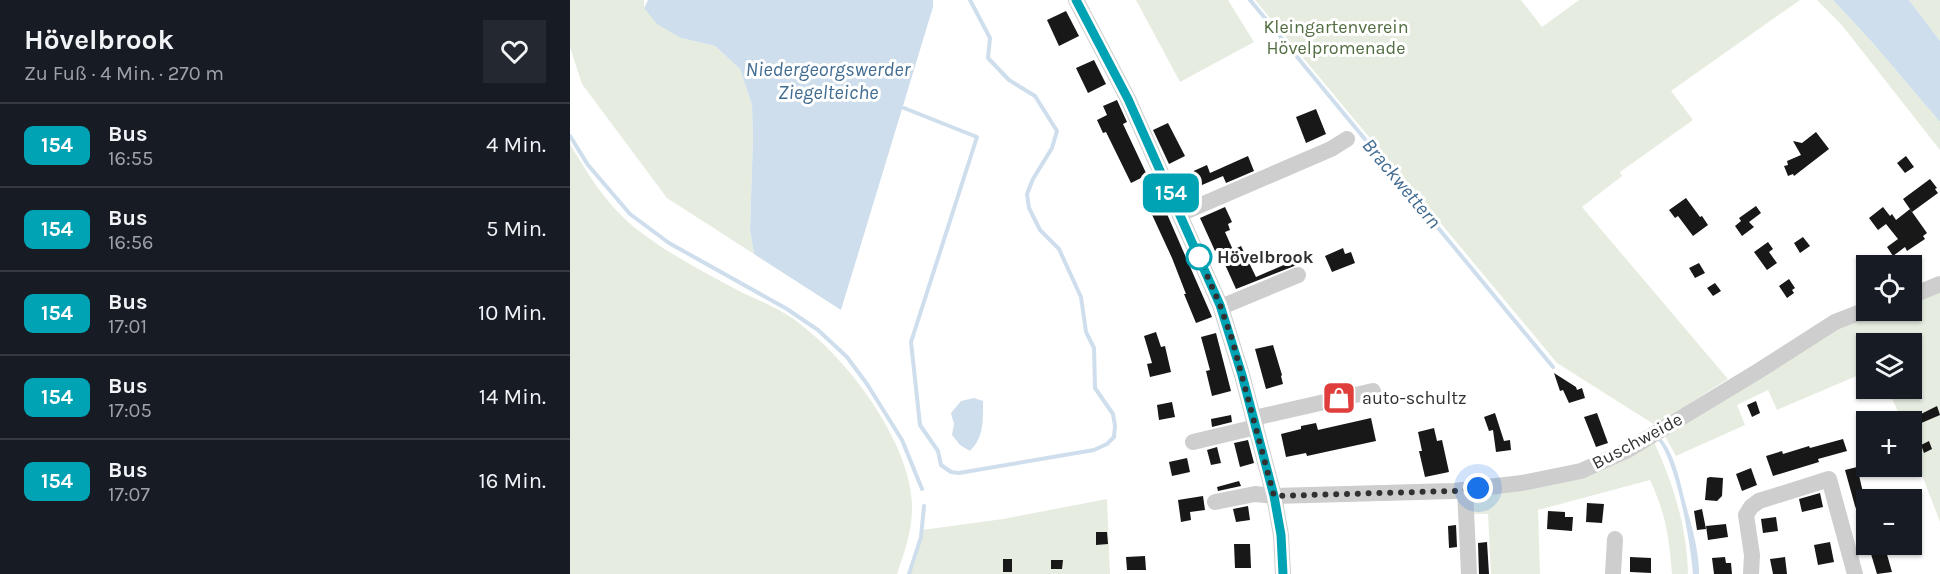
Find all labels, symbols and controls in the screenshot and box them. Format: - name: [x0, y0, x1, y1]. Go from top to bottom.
- park label: Kleingartenverein Hövelpromenade: [1263, 16, 1409, 59]
- button: heart: [483, 20, 546, 83]
- text: Hövelbrook: [24, 23, 174, 56]
- water label: Niedergeorgswerder Ziegelteiche: [746, 58, 912, 104]
- text: Zu Fuß · 4 Min. · 270 m: [24, 62, 224, 85]
- text: Bus: [108, 121, 148, 147]
- text: 4 Min.: [486, 132, 546, 158]
- text: 154: [41, 133, 73, 157]
- water label: Brackwettern: [1357, 134, 1446, 233]
- text: 16:55: [108, 147, 153, 170]
- line badge: 154: [1136, 174, 1206, 212]
- text: 154: [1155, 181, 1187, 205]
- text: Bus: [108, 205, 148, 231]
- text: 5 Min.: [486, 216, 546, 242]
- text: 154: [41, 217, 73, 241]
- text: 16:56: [108, 231, 153, 254]
- marker: Hövelbrook: [1186, 244, 1212, 270]
- place label: Hövelbrook: [1217, 246, 1314, 268]
- map controls: [1856, 255, 1922, 555]
- button: locate: [1856, 255, 1922, 321]
- text: Bus: [108, 289, 148, 315]
- text: 10 Min.: [478, 300, 546, 326]
- text: 154: [41, 301, 73, 325]
- text: 17:01: [108, 315, 147, 338]
- button: layers: [1856, 333, 1922, 399]
- text: Bus: [108, 373, 148, 399]
- shop icon: auto-schultz: [1321, 380, 1357, 416]
- text: 14 Min.: [479, 384, 546, 410]
- text: 154: [41, 385, 73, 409]
- place label: auto-schultz: [1362, 387, 1467, 409]
- text: 17:05: [108, 399, 152, 422]
- street label: Buschweide: [1588, 408, 1686, 474]
- button: +: [1856, 411, 1922, 477]
- text: Bus: [108, 457, 148, 483]
- text: 16 Min.: [479, 468, 546, 494]
- text: 154: [41, 469, 73, 493]
- your location: [1463, 473, 1493, 503]
- text: 17:07: [108, 483, 150, 506]
- button: −: [1856, 489, 1922, 555]

